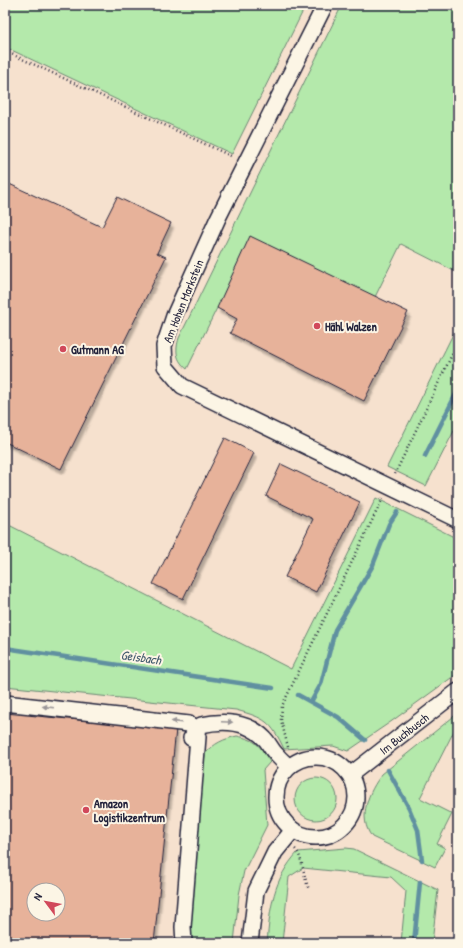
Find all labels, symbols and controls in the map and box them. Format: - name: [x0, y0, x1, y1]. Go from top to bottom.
- street label: Am Hohen Markstein: [159, 257, 207, 345]
- place label: Hähl Walzen: [325, 318, 378, 335]
- marker: Hähl Walzen: [312, 321, 322, 331]
- place label: Gutmann AG: [71, 341, 124, 358]
- marker: Gutmann AG: [58, 344, 68, 354]
- water label: Geisbach: [120, 645, 164, 669]
- one-way arrow: [42, 704, 54, 711]
- street label: Im Buchbusch: [375, 709, 432, 758]
- one-way arrow: [171, 719, 183, 725]
- one-way arrow: [221, 719, 233, 726]
- place label: Amazon Logistikzentrum: [94, 795, 165, 827]
- marker: Amazon Logistikzentrum: [81, 805, 91, 815]
- north arrow: [26, 882, 66, 922]
- text: N: [30, 890, 45, 903]

